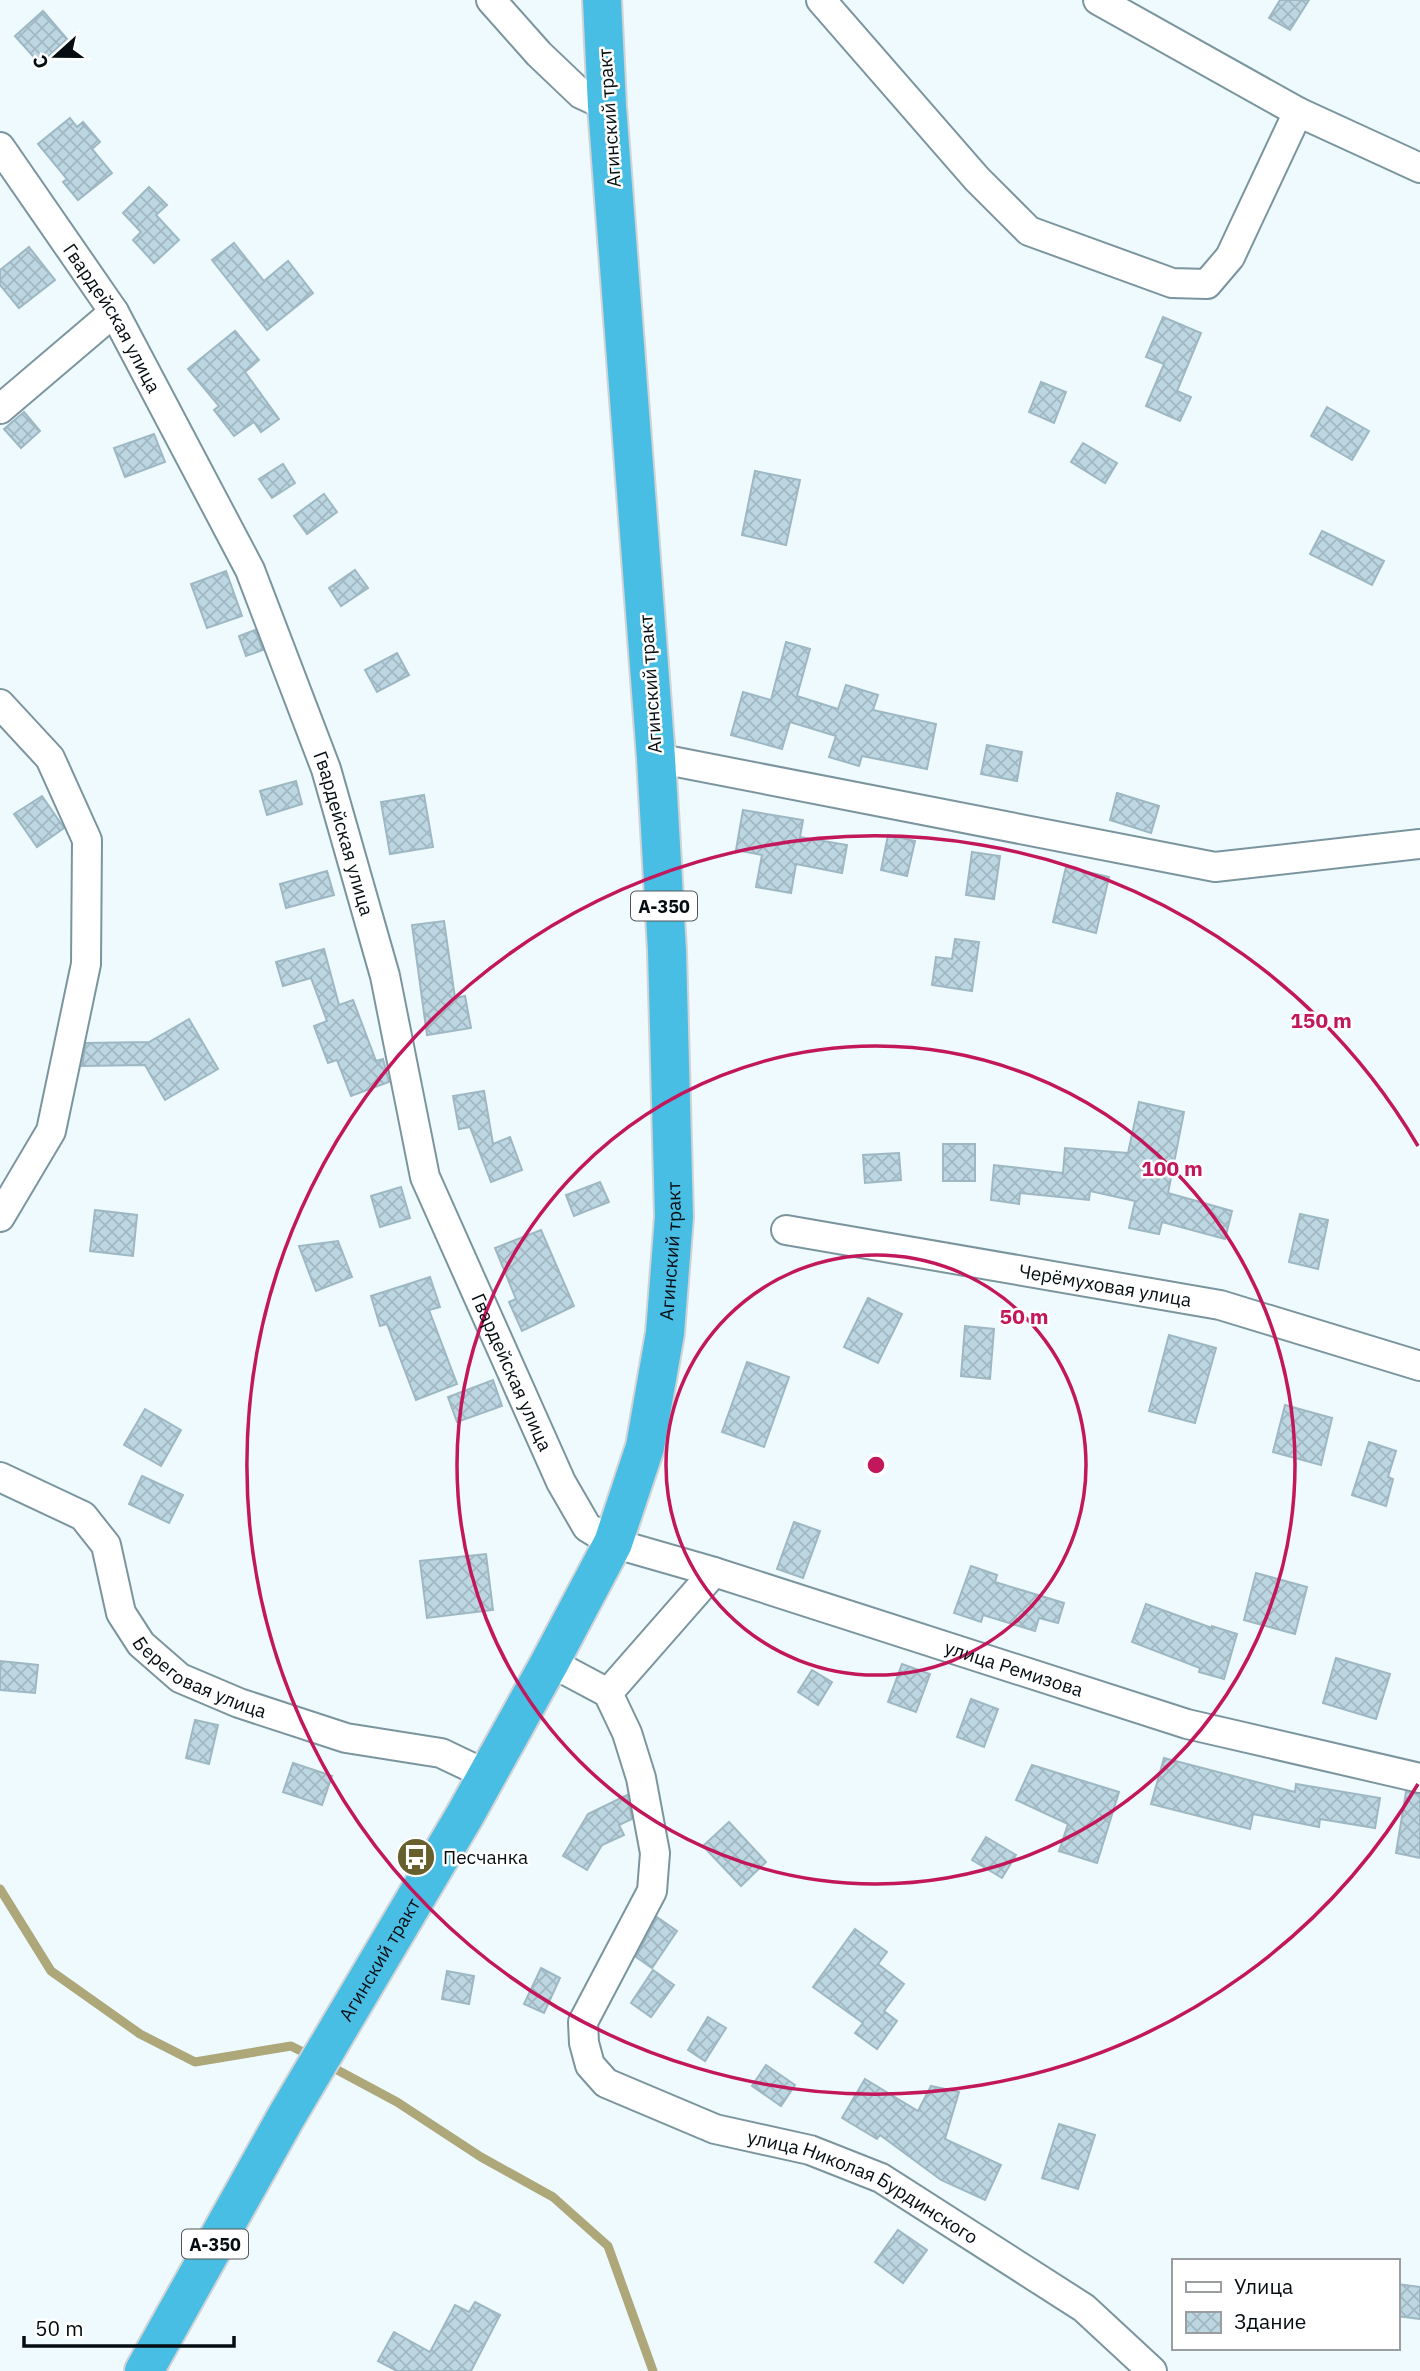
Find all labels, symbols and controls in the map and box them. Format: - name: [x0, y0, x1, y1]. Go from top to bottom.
- north arrow: [21, 21, 91, 91]
- street label: Агинский тракт: [592, 48, 626, 188]
- text: С: [27, 52, 54, 72]
- street label: Гвардейская улица: [58, 239, 166, 397]
- street label: Агинский тракт: [633, 614, 667, 754]
- street label: Гвардейская улица: [308, 748, 379, 918]
- road number: А-350: [631, 891, 697, 920]
- text: 150 m: [1290, 1006, 1352, 1034]
- text: 100 m: [1141, 1154, 1203, 1182]
- street label: Агинский тракт: [654, 1181, 686, 1321]
- street label: Черёмуховая улица: [1017, 1258, 1194, 1312]
- street label: Гвардейская улица: [466, 1289, 558, 1455]
- text: 50 m: [1000, 1302, 1048, 1330]
- centre of rings: [864, 1453, 888, 1477]
- street label: Береговая улица: [127, 1632, 270, 1723]
- street label: улица Ремизова: [942, 1635, 1086, 1702]
- bus stop icon: Песчанка: [395, 1836, 437, 1878]
- place label: Песчанка: [443, 1845, 528, 1869]
- street label: Агинский тракт: [333, 1894, 425, 2026]
- street label: улица Николая Бурдинского: [745, 2125, 983, 2249]
- road number: А-350: [182, 2230, 248, 2258]
- legend: [1172, 2259, 1399, 2350]
- text: Улица: [1234, 2272, 1293, 2300]
- scale bar: [24, 2304, 234, 2348]
- text: Здание: [1234, 2307, 1306, 2335]
- text: 50 m: [35, 2314, 84, 2342]

